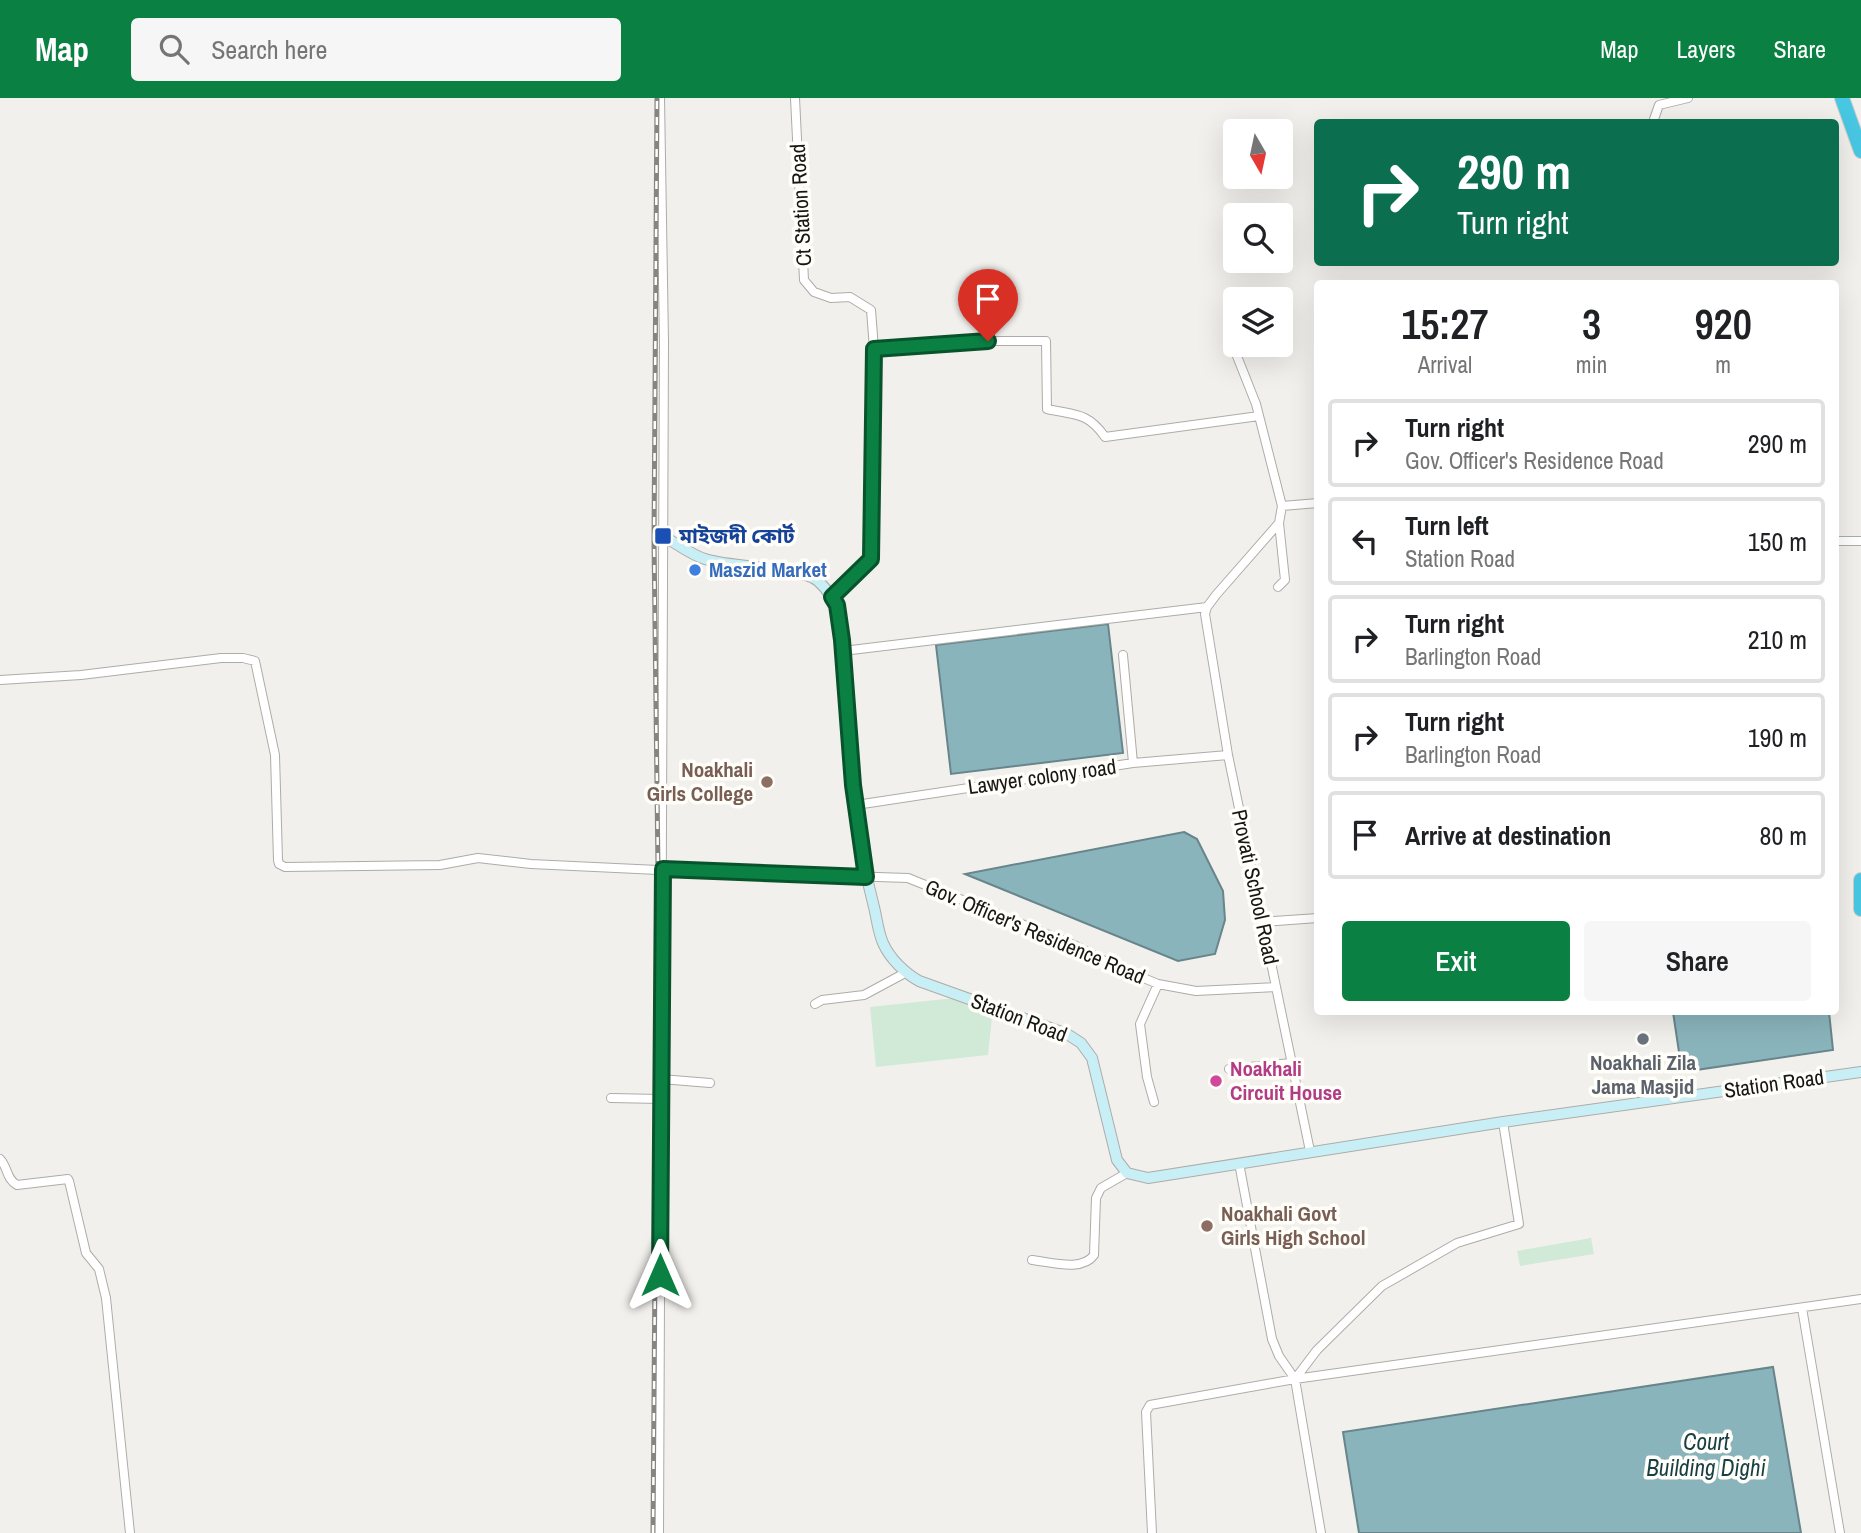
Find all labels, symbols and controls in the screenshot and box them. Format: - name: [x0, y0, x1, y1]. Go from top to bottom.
- search box: [131, 18, 621, 81]
- text: Map: [35, 27, 89, 71]
- icon: search: [155, 30, 193, 68]
- text: Search here: [211, 32, 327, 67]
- text: Map: [1600, 33, 1638, 65]
- text: Layers: [1676, 33, 1735, 65]
- text: Share: [1773, 33, 1826, 65]
- north arrow: [1223, 119, 1293, 189]
- map controls: [1223, 119, 1293, 357]
- text: 290 m: [1457, 138, 1571, 204]
- street label: Ct Station Road: [783, 143, 818, 267]
- icon: right: [1342, 147, 1433, 238]
- text: Turn right: [1457, 201, 1569, 244]
- button: search: [1223, 203, 1293, 273]
- pin: [958, 269, 1018, 341]
- icon: arrive: [969, 280, 1007, 318]
- button: layers: [1223, 287, 1293, 357]
- text: 15:27: [1401, 296, 1489, 352]
- text: 3: [1582, 296, 1601, 352]
- text: 920: [1694, 296, 1752, 352]
- text: Arrival: [1418, 349, 1472, 380]
- text: min: [1576, 349, 1607, 380]
- text: m: [1715, 349, 1731, 380]
- text: Turn right: [1405, 410, 1504, 445]
- icon: right: [1346, 424, 1384, 462]
- text: 290 m: [1748, 426, 1807, 461]
- text: Gov. Officer's Residence Road: [1405, 445, 1664, 476]
- text: Turn left: [1405, 508, 1489, 543]
- place label: মাইজদী কোর্ট: [678, 521, 795, 550]
- icon: left: [1346, 522, 1384, 560]
- text: 150 m: [1748, 524, 1807, 559]
- marker: মাইজদী কোর্ট: [653, 526, 673, 546]
- text: Station Road: [1405, 543, 1515, 574]
- place label: Maszid Market: [709, 555, 827, 584]
- marker: Maszid Market: [687, 562, 703, 578]
- text: Turn right: [1405, 606, 1504, 641]
- icon: right: [1346, 620, 1384, 658]
- text: 210 m: [1748, 622, 1807, 657]
- text: Barlington Road: [1405, 641, 1541, 672]
- text: Turn right: [1405, 704, 1504, 739]
- icon: right: [1346, 718, 1384, 756]
- text: 190 m: [1748, 720, 1807, 755]
- text: Barlington Road: [1405, 739, 1541, 770]
- street label: Lawyer colony road: [966, 752, 1118, 801]
- place label: Noakhali Girls College: [647, 755, 753, 808]
- marker: Noakhali Girls College: [759, 774, 775, 790]
- street label: Provati School Road: [1225, 807, 1286, 967]
- icon: arrive: [1346, 816, 1384, 854]
- text: Arrive at destination: [1405, 818, 1611, 853]
- text: 80 m: [1760, 818, 1807, 853]
- street label: Gov. Officer's Residence Road: [921, 872, 1150, 991]
- button: Exit: [1342, 921, 1570, 1001]
- button: Share: [1584, 921, 1811, 1001]
- street label: Station Road: [967, 986, 1071, 1049]
- marker: Noakhali Zila Jama Masjid: [1635, 1031, 1651, 1047]
- place label: Noakhali Zila Jama Masjid: [1590, 1048, 1697, 1101]
- place label: Noakhali Circuit House: [1230, 1054, 1342, 1107]
- street label: Station Road: [1722, 1062, 1826, 1105]
- marker: Noakhali Circuit House: [1208, 1073, 1224, 1089]
- place label: Noakhali Govt Girls High School: [1221, 1199, 1366, 1252]
- marker: Noakhali Govt Girls High School: [1199, 1218, 1215, 1234]
- position arrow: [623, 1238, 697, 1312]
- water label: Court Building Dighi: [1646, 1426, 1767, 1483]

